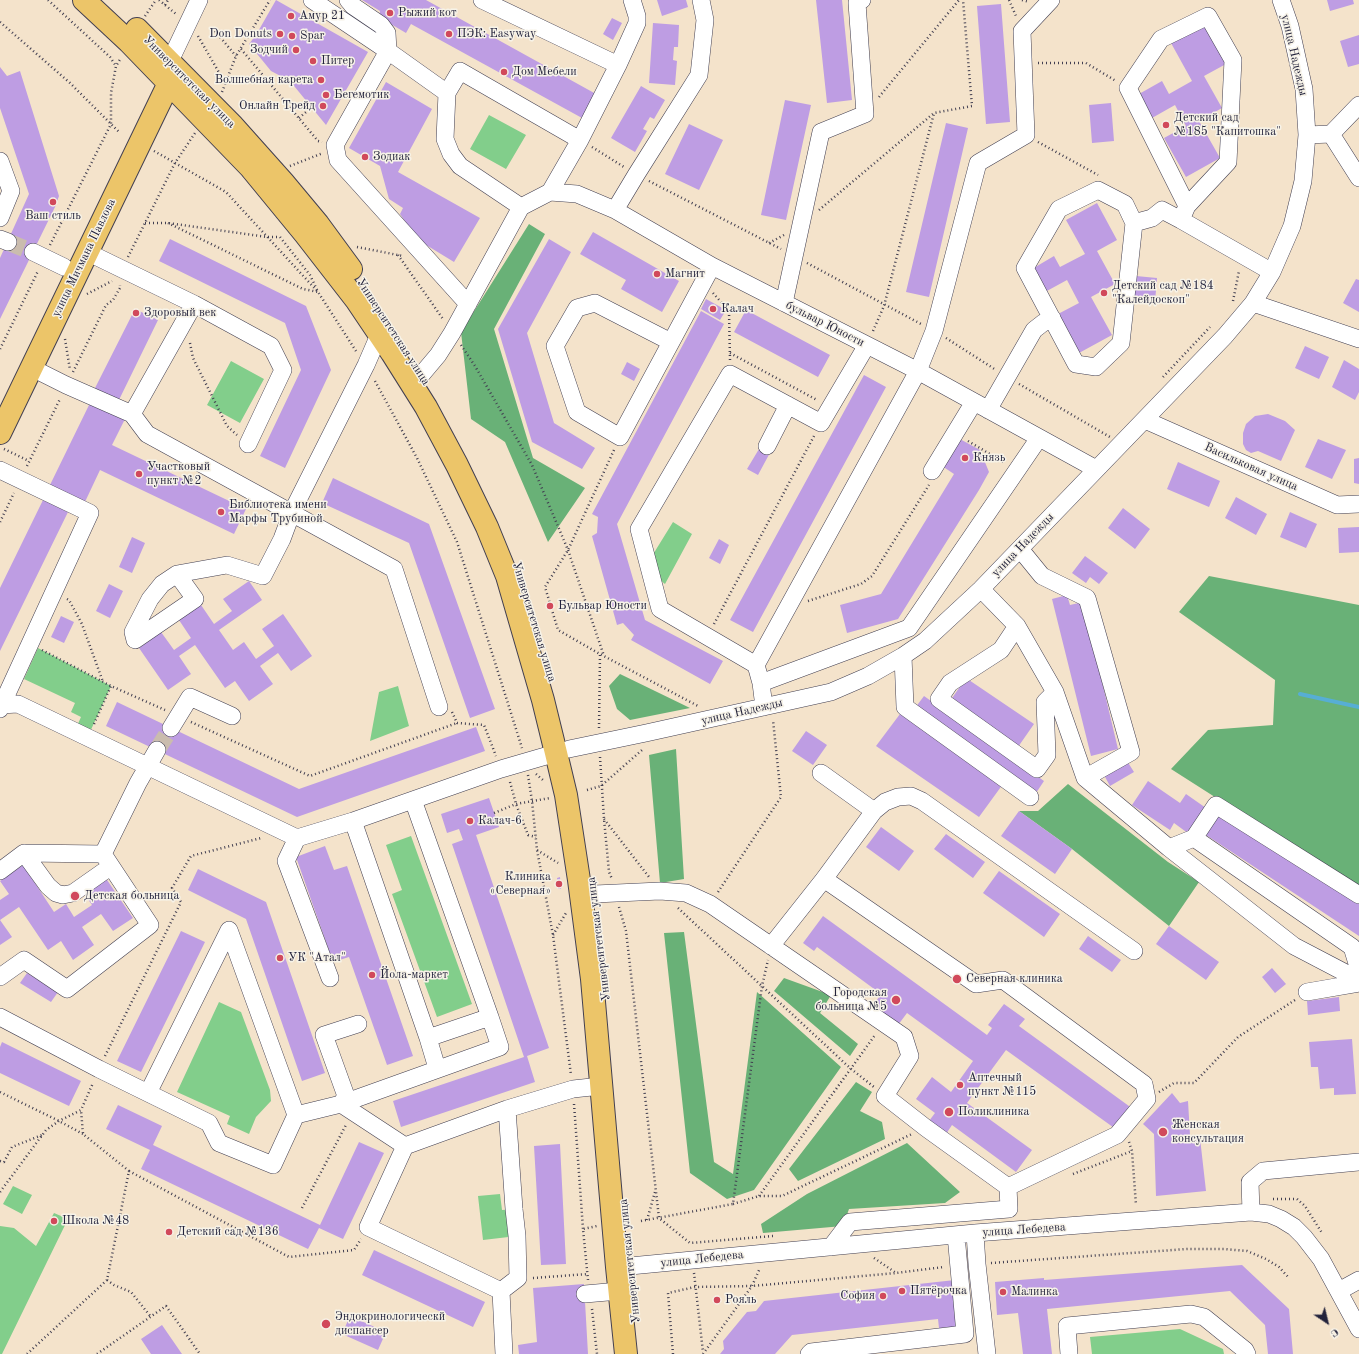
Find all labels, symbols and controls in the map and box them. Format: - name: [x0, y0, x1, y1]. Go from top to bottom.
- place label: Рыжий кот: [398, 6, 457, 20]
- marker: Рыжий кот: [385, 8, 395, 18]
- place label: Амур 21: [299, 9, 345, 23]
- marker: Амур 21: [286, 11, 296, 21]
- street label: улица Надежды: [1278, 13, 1310, 97]
- place label: Don Donuts: [209, 27, 272, 41]
- place label: ПЭК: Easyway: [457, 27, 536, 41]
- marker: Don Donuts: [275, 29, 285, 39]
- place label: Spar: [300, 29, 325, 43]
- marker: ПЭК: Easyway: [444, 29, 454, 39]
- marker: Spar: [287, 31, 297, 41]
- street label: Университетская улица: [140, 33, 238, 131]
- place label: Зодчий: [250, 43, 288, 57]
- marker: Зодчий: [291, 45, 301, 55]
- place label: Питер: [321, 54, 354, 68]
- marker: Питер: [308, 56, 318, 66]
- place label: Дом Мебели: [512, 65, 577, 79]
- marker: Дом Мебели: [499, 67, 509, 77]
- place label: Волшебная карета: [215, 73, 313, 87]
- marker: Волшебная карета: [316, 75, 326, 85]
- place label: Бегемотик: [334, 88, 389, 102]
- marker: Бегемотик: [321, 90, 331, 100]
- place label: Онлайн Трейд: [239, 99, 315, 113]
- marker: Онлайн Трейд: [318, 101, 328, 111]
- place label: Детский сад №185 "Капитошка": [1174, 111, 1281, 139]
- marker: Детский сад №185 "Капитошка": [1161, 120, 1171, 130]
- place label: Зодиак: [373, 150, 410, 164]
- marker: Зодиак: [360, 152, 370, 162]
- street label: улица Мичмана Павлова: [49, 196, 119, 320]
- marker: Ваш стиль: [48, 197, 58, 207]
- place label: Ваш стиль: [25, 209, 81, 223]
- place label: Магнит: [665, 267, 705, 281]
- marker: Магнит: [652, 269, 662, 279]
- street label: Университетская улица: [353, 276, 433, 388]
- place label: Детский сад №184 "Калейдоскоп": [1112, 279, 1214, 307]
- marker: Детский сад №184 "Калейдоскоп": [1099, 288, 1109, 298]
- street label: бульвар Юности: [783, 298, 867, 350]
- place label: Калач: [721, 302, 754, 316]
- marker: Калач: [708, 304, 718, 314]
- place label: Здоровый век: [144, 306, 216, 320]
- marker: Здоровый век: [131, 308, 141, 318]
- street label: Васильковая улица: [1202, 440, 1300, 494]
- place label: Князь: [973, 451, 1005, 465]
- marker: Князь: [960, 453, 970, 463]
- place label: Участковый пункт №2: [147, 460, 210, 488]
- marker: Участковый пункт №2: [134, 469, 144, 479]
- place label: Библиотека имени Марфы Трубиной: [229, 498, 327, 526]
- marker: Библиотека имени Марфы Трубиной: [216, 507, 226, 517]
- street label: улица Надежды: [989, 510, 1057, 580]
- street label: Университетская улица: [509, 560, 559, 684]
- place label: Бульвар Юности: [558, 599, 647, 613]
- marker: Бульвар Юности: [545, 601, 555, 611]
- street label: улица Надежды: [700, 696, 784, 728]
- place label: Калач-6: [478, 814, 522, 828]
- marker: Калач-6: [465, 816, 475, 826]
- place label: Клиника «Северная»: [490, 870, 551, 898]
- street label: Университетская улица: [584, 876, 614, 1002]
- marker: Клиника «Северная»: [554, 879, 564, 889]
- place label: Детская больница: [84, 889, 179, 903]
- marker: Детская больница: [69, 890, 81, 902]
- place label: УК "Атал": [288, 951, 346, 965]
- marker: УК "Атал": [275, 953, 285, 963]
- place label: Йола-маркет: [380, 968, 448, 982]
- marker: Йола-маркет: [367, 970, 377, 980]
- place label: Северная клиника: [966, 972, 1063, 986]
- marker: Северная клиника: [951, 973, 963, 985]
- place label: Городская больница №5: [815, 986, 887, 1014]
- marker: Городская больница №5: [890, 994, 902, 1006]
- place label: Аптечный пункт №115: [968, 1071, 1036, 1099]
- marker: Аптечный пункт №115: [955, 1080, 965, 1090]
- place label: Поликлиника: [958, 1105, 1029, 1119]
- marker: Поликлиника: [943, 1106, 955, 1118]
- place label: Женская консультация: [1172, 1118, 1244, 1146]
- marker: Женская консультация: [1157, 1126, 1169, 1138]
- street label: Университетская улица: [616, 1198, 644, 1324]
- place label: Школа №48: [62, 1214, 129, 1228]
- marker: Школа №48: [49, 1216, 59, 1226]
- street label: улица Лебедева: [982, 1220, 1066, 1240]
- place label: Детский сад №136: [177, 1225, 279, 1239]
- marker: Детский сад №136: [164, 1227, 174, 1237]
- street label: улица Лебедева: [660, 1247, 744, 1271]
- place label: Пятёрочка: [910, 1284, 967, 1298]
- place label: Малинка: [1011, 1285, 1058, 1299]
- marker: Пятёрочка: [897, 1286, 907, 1296]
- marker: Малинка: [998, 1287, 1008, 1297]
- place label: София: [840, 1289, 875, 1303]
- marker: София: [878, 1291, 888, 1301]
- place label: Рояль: [725, 1293, 756, 1307]
- marker: Рояль: [712, 1295, 722, 1305]
- north arrow: [1307, 1302, 1347, 1342]
- place label: Эндокринологическй диспансер: [335, 1310, 445, 1338]
- marker: Эндокринологическй диспансер: [320, 1318, 332, 1330]
- text: С: [1328, 1326, 1340, 1339]

